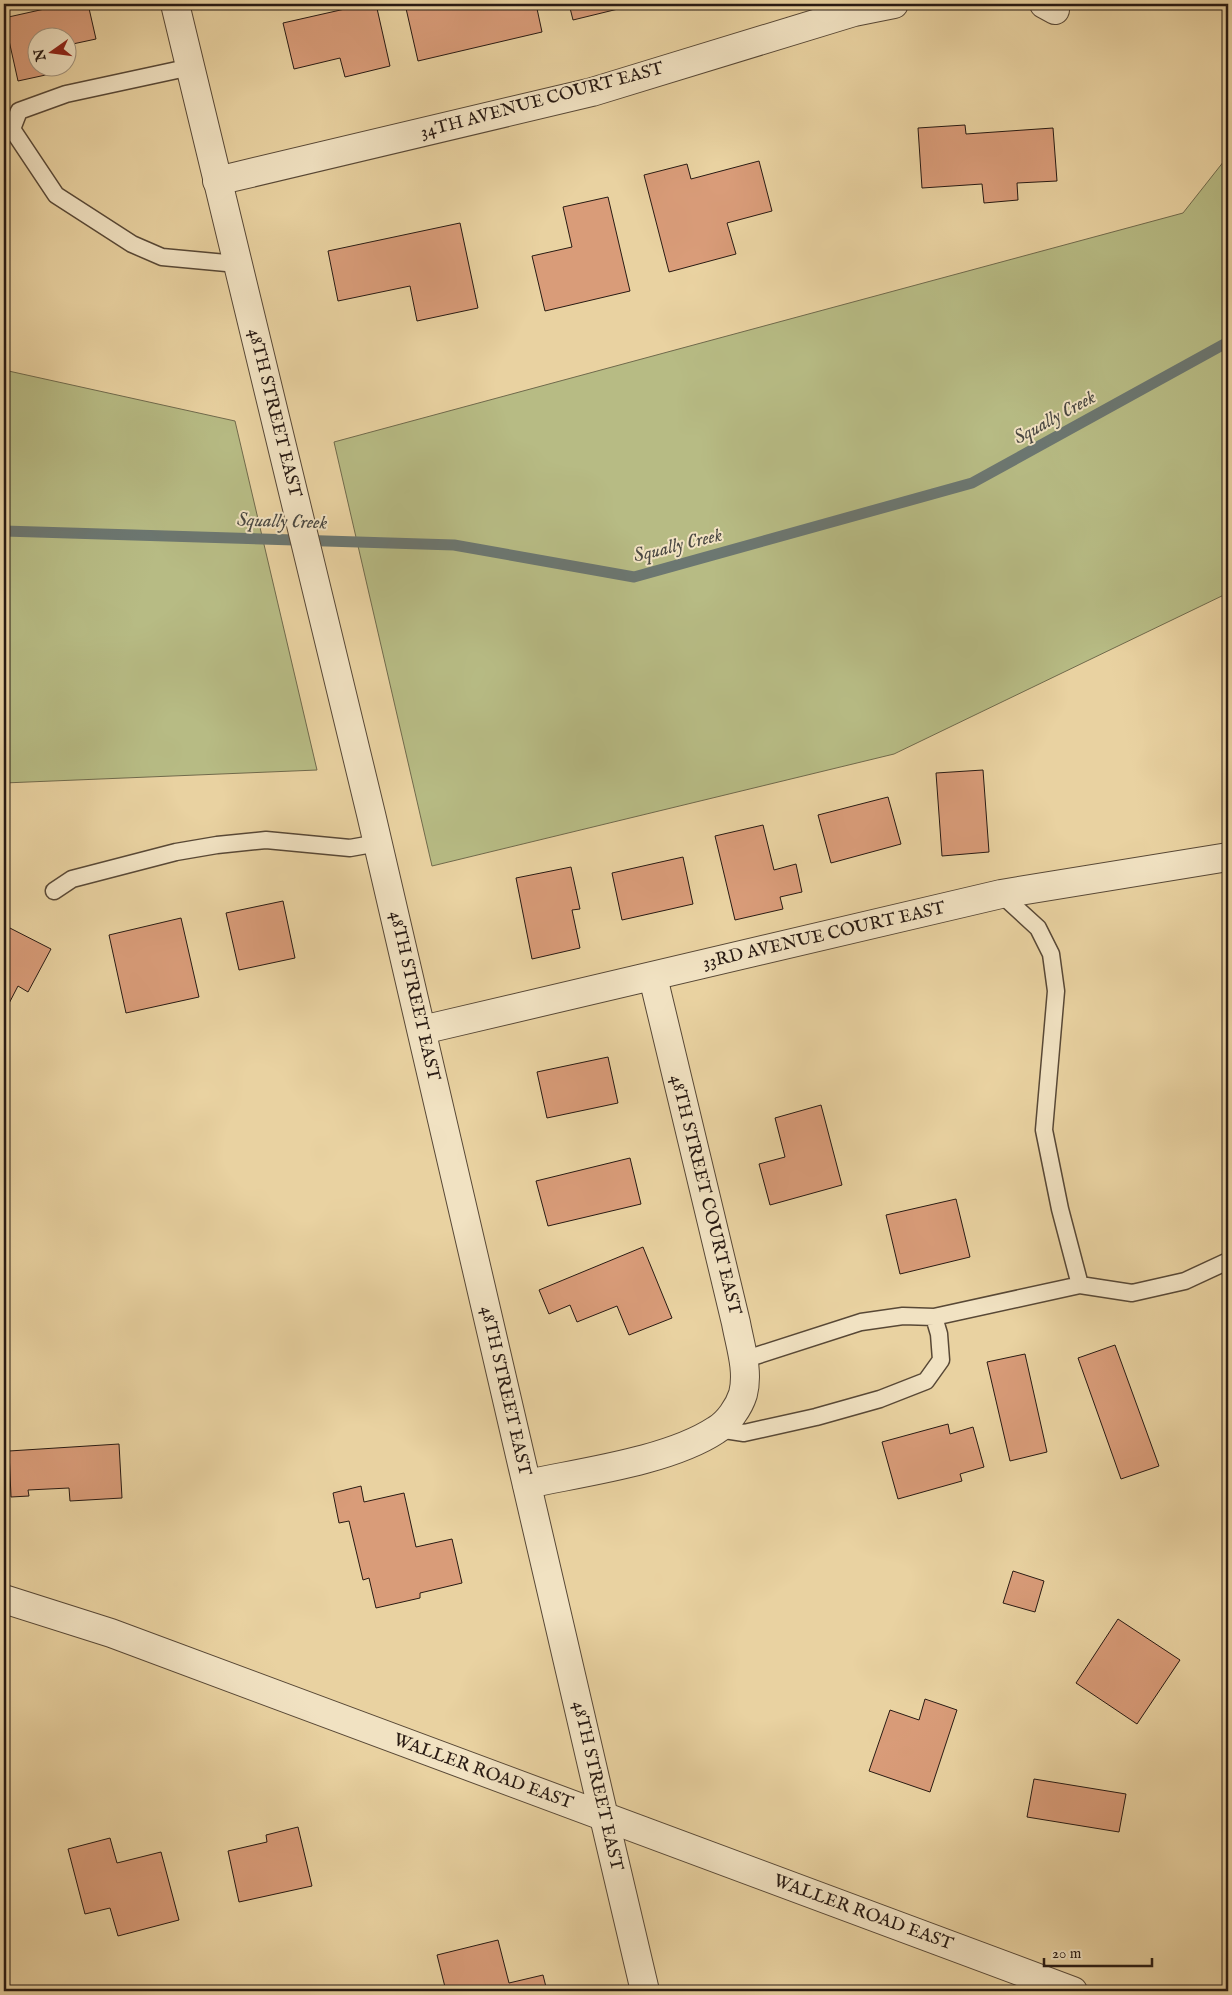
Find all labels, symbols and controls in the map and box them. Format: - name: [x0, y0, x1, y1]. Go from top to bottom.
- north arrow: [28, 28, 78, 78]
- text: N: [30, 47, 51, 64]
- street label: 34TH AVENUE COURT EAST: [418, 57, 666, 145]
- street label: 48TH STREET EAST: [242, 326, 306, 500]
- water label: Squally Creek: [1010, 385, 1101, 450]
- water label: Squally Creek: [236, 508, 328, 536]
- water label: Squally Creek: [631, 523, 725, 569]
- street label: 33RD AVENUE COURT EAST: [700, 897, 948, 975]
- street label: 48TH STREET EAST: [383, 909, 445, 1083]
- street label: 48TH STREET COURT EAST: [664, 1073, 746, 1317]
- street label: 48TH STREET EAST: [474, 1304, 536, 1478]
- street label: 48TH STREET EAST: [566, 1699, 628, 1873]
- street label: WALLER ROAD EAST: [390, 1729, 576, 1815]
- street label: WALLER ROAD EAST: [770, 1870, 956, 1956]
- scale bar: [1044, 1935, 1152, 1967]
- text: 20 m: [1052, 1944, 1082, 1963]

